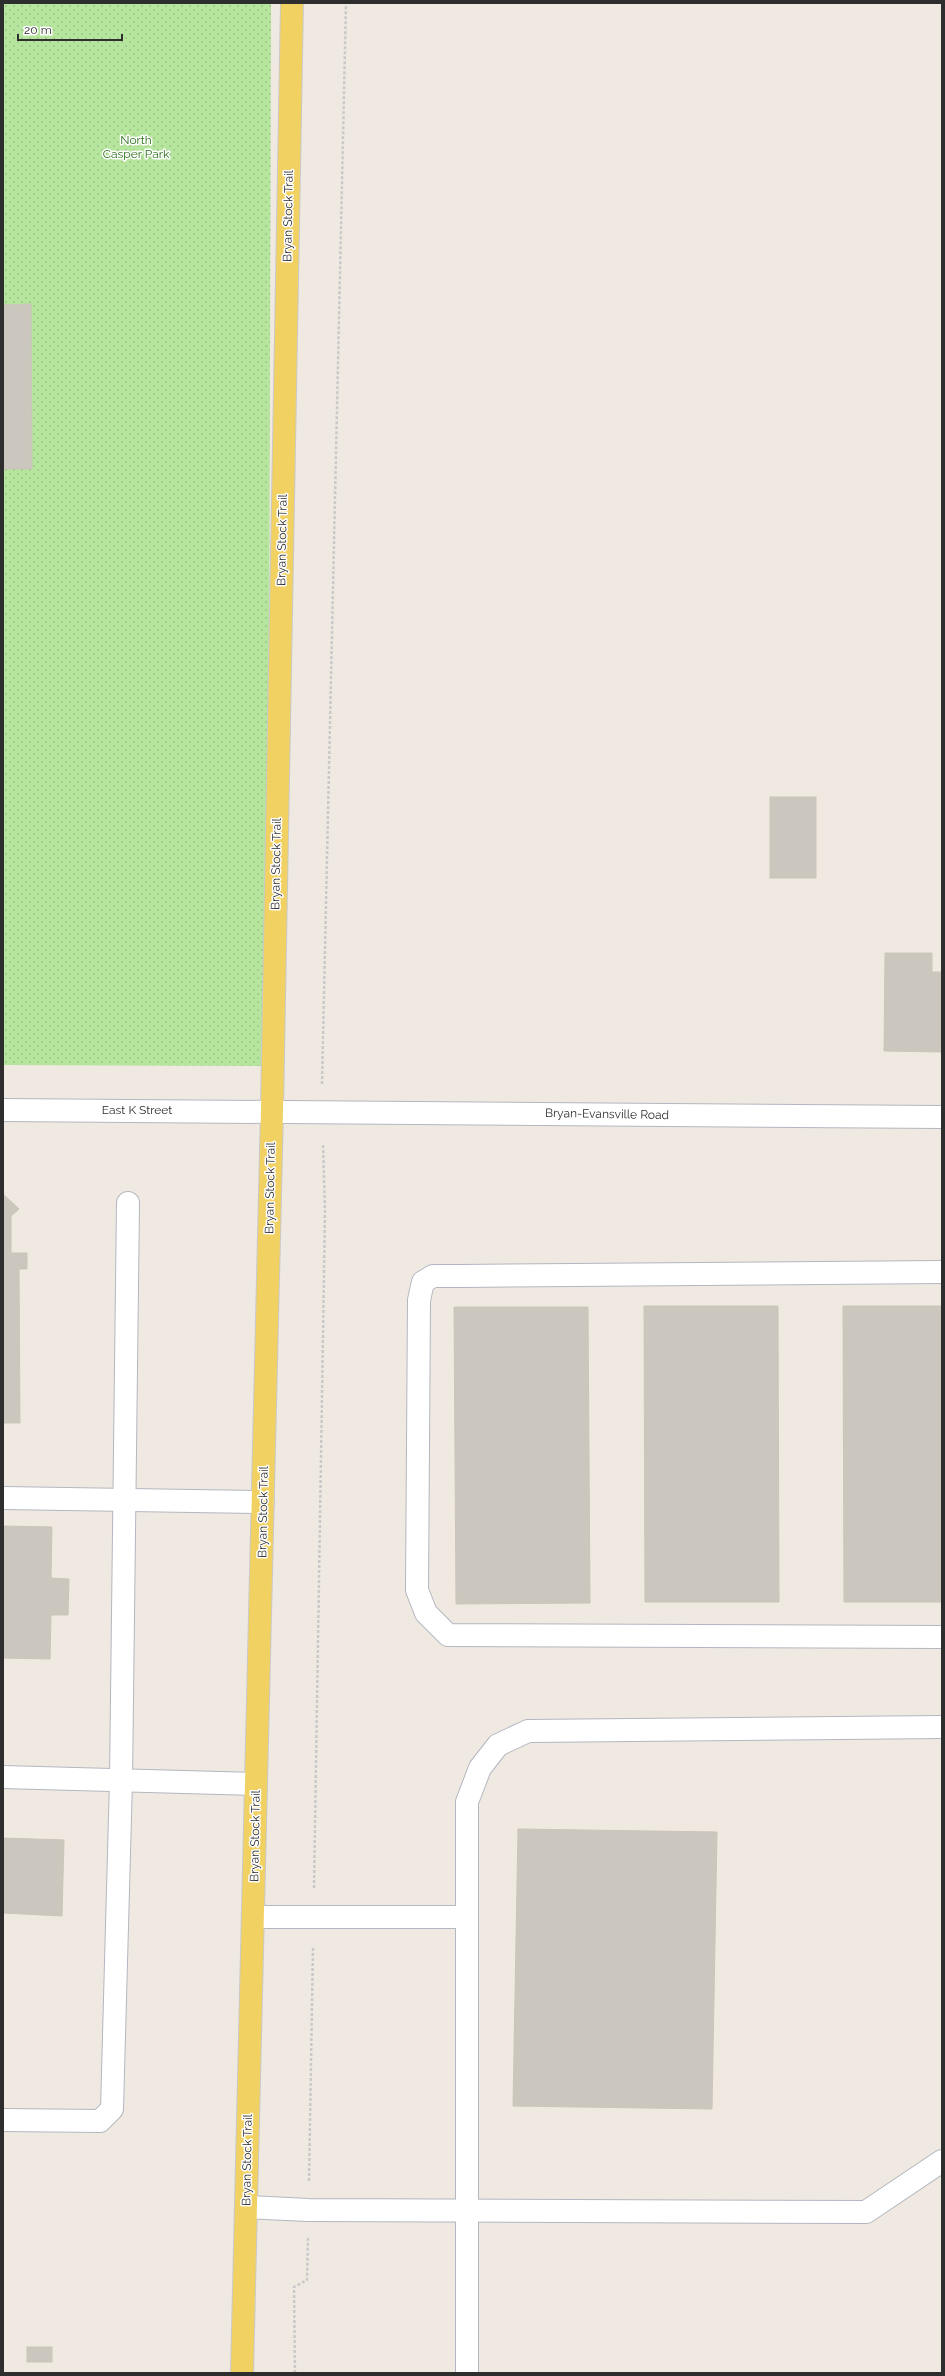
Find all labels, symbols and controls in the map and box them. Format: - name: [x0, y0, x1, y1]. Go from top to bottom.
- scale bar: [18, 16, 122, 42]
- text: 20 m: [24, 23, 52, 37]
- park label: North Casper Park: [103, 133, 170, 161]
- street label: Bryan Stock Trail: [280, 169, 296, 262]
- street label: Bryan Stock Trail: [274, 493, 290, 586]
- street label: Bryan Stock Trail: [268, 817, 284, 910]
- street label: East K Street: [102, 1103, 172, 1117]
- street label: Bryan-Evansville Road: [545, 1106, 669, 1122]
- street label: Bryan Stock Trail: [262, 1141, 278, 1234]
- street label: Bryan Stock Trail: [255, 1465, 271, 1558]
- street label: Bryan Stock Trail: [247, 1789, 263, 1882]
- street label: Bryan Stock Trail: [239, 2113, 255, 2206]

